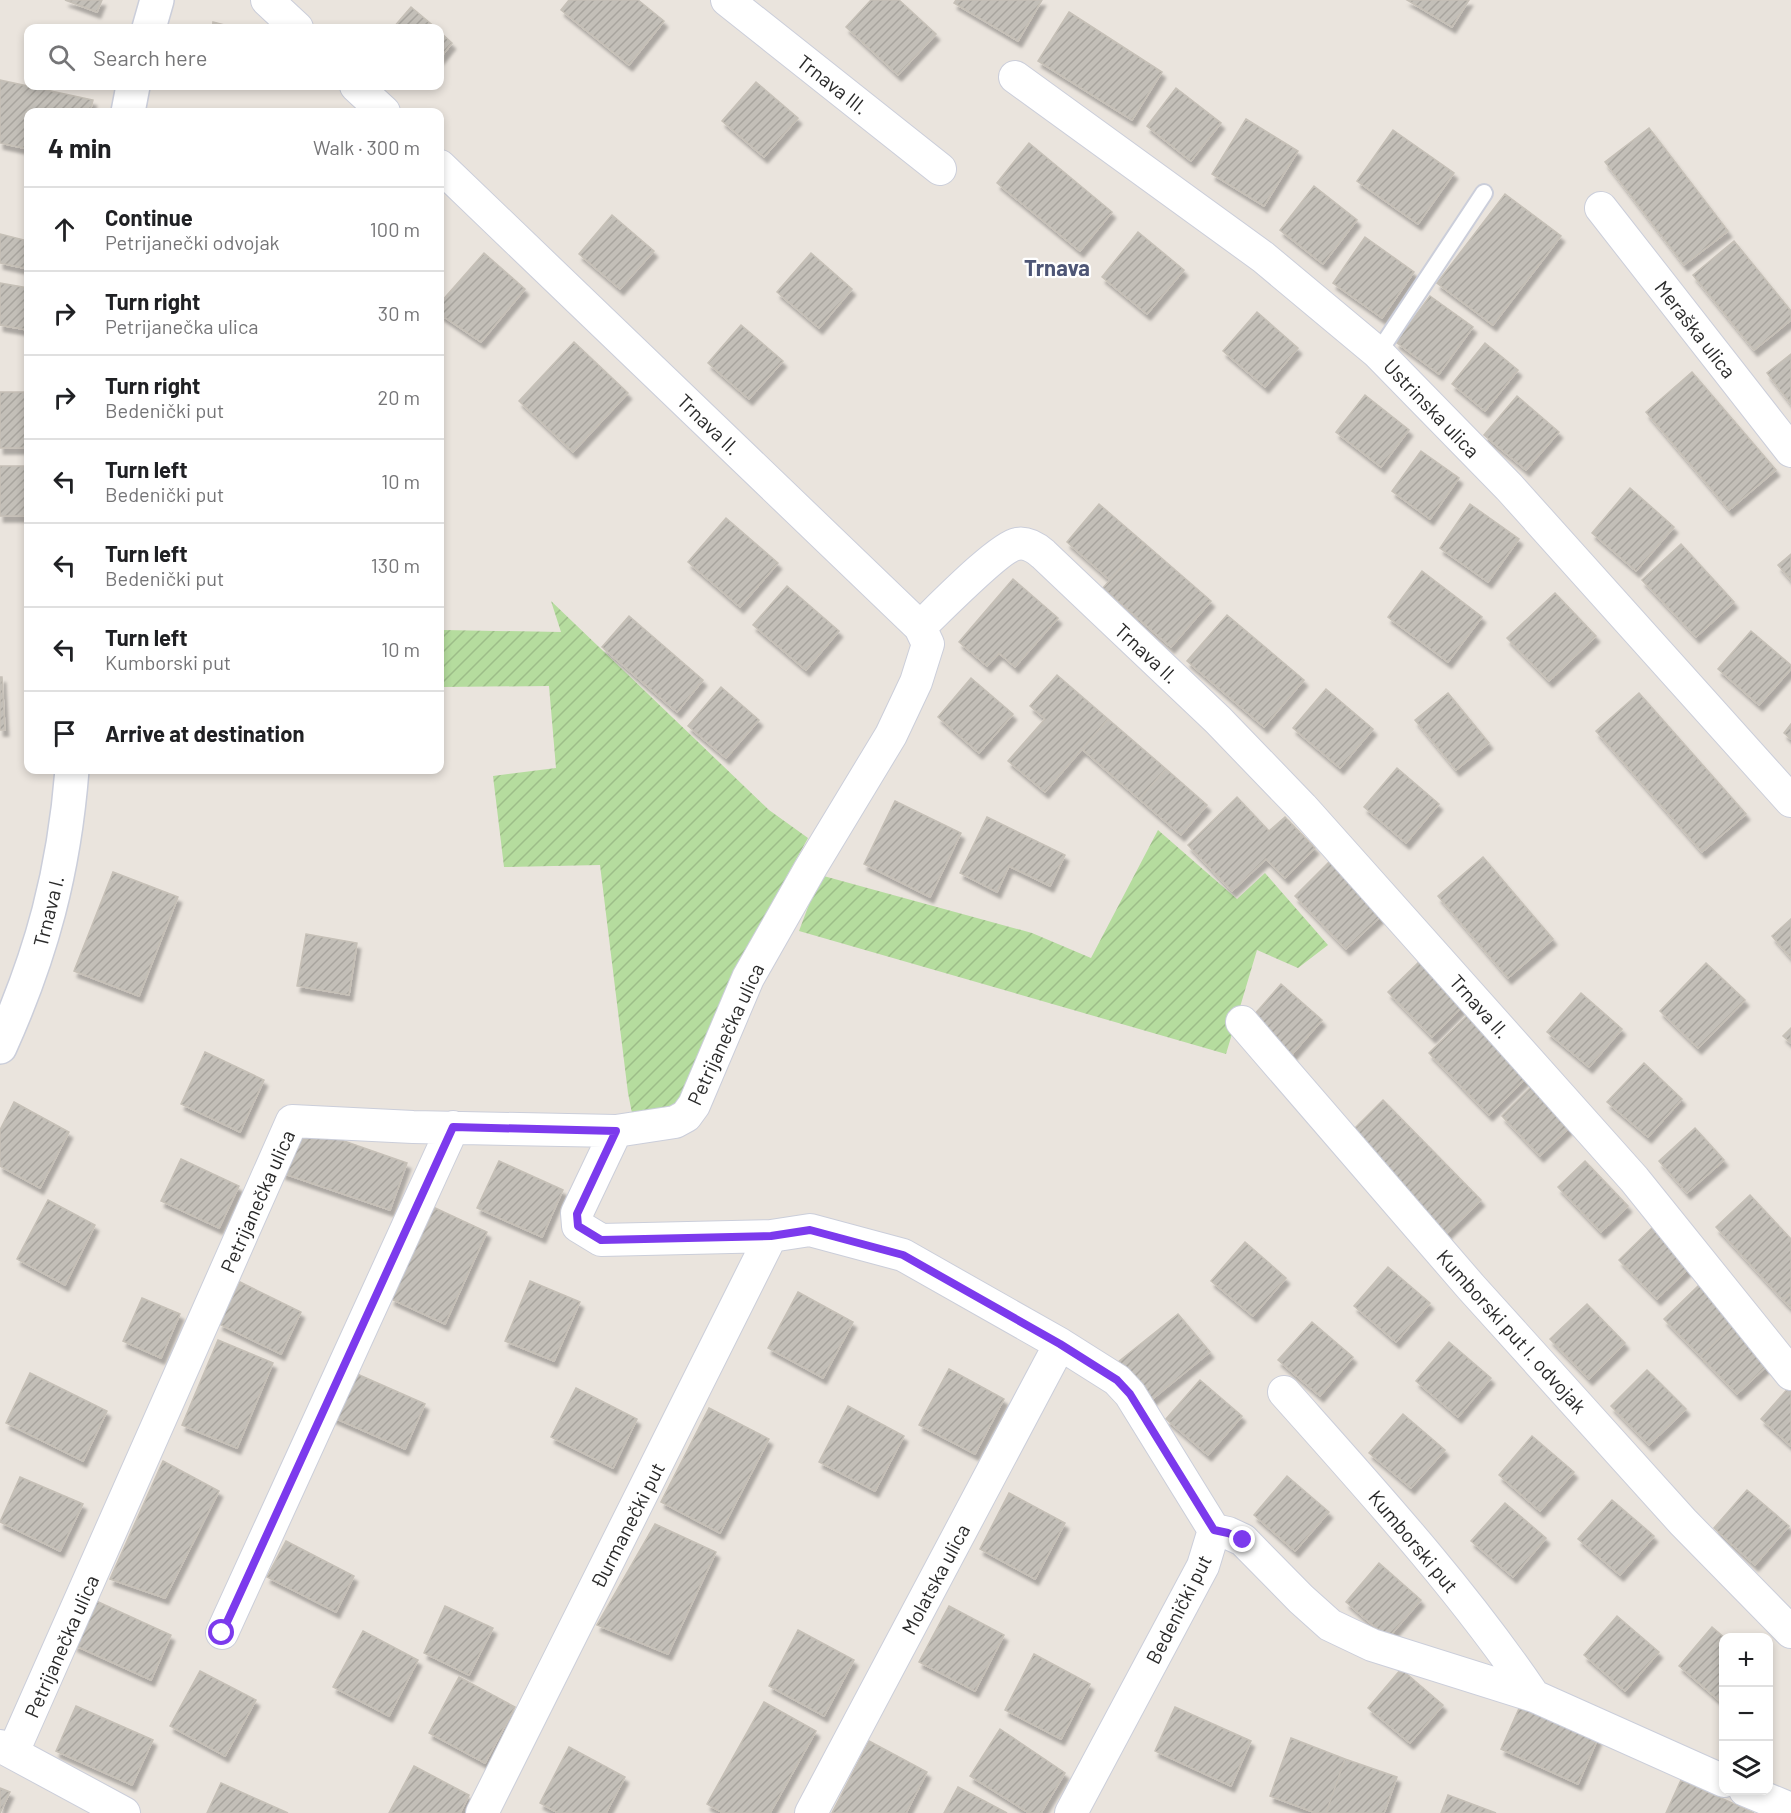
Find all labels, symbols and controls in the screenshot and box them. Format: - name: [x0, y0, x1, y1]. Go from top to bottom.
- search box: [24, 24, 444, 90]
- icon: search: [45, 41, 78, 74]
- text: Search here: [93, 44, 207, 70]
- street label: Trnava III.: [793, 49, 873, 119]
- text: 4 min: [48, 132, 112, 163]
- text: Walk · 300 m: [313, 135, 420, 159]
- text: Continue: [105, 204, 193, 230]
- icon: ahead: [48, 213, 81, 246]
- text: 100 m: [370, 217, 420, 241]
- text: Petrijanečki odvojak: [105, 230, 280, 254]
- district label: Trnava: [1024, 254, 1090, 280]
- street label: Meraška ulica: [1650, 275, 1742, 383]
- text: Turn right: [105, 288, 200, 314]
- icon: right: [48, 297, 81, 330]
- text: 30 m: [378, 301, 420, 325]
- text: Petrijanečka ulica: [105, 314, 259, 338]
- street label: Ustrinska ulica: [1379, 354, 1485, 462]
- text: Turn right: [105, 372, 200, 398]
- icon: right: [48, 381, 81, 414]
- text: 20 m: [377, 385, 420, 409]
- street label: Trnava II.: [673, 388, 745, 460]
- text: Bedenički put: [105, 398, 224, 422]
- text: Turn left: [105, 456, 188, 482]
- icon: left: [48, 465, 81, 498]
- text: 10 m: [381, 469, 420, 493]
- text: Bedenički put: [105, 482, 224, 506]
- text: Turn left: [105, 540, 188, 566]
- icon: left: [48, 549, 81, 582]
- text: 130 m: [371, 553, 420, 577]
- text: Bedenički put: [105, 566, 224, 590]
- street label: Trnava II.: [1110, 618, 1184, 688]
- text: Turn left: [105, 624, 188, 650]
- icon: left: [48, 633, 81, 666]
- text: 10 m: [381, 637, 420, 661]
- text: Kumborski put: [105, 650, 231, 674]
- icon: arrive: [48, 717, 81, 750]
- text: Arrive at destination: [105, 720, 304, 746]
- street label: Trnava I.: [28, 873, 68, 949]
- street label: Petrijanečka ulica: [682, 959, 768, 1109]
- street label: Trnava II.: [1445, 969, 1515, 1043]
- street label: Petrijanečka ulica: [215, 1126, 299, 1276]
- street label: Kumborski put I. odvojak: [1432, 1244, 1592, 1418]
- street label: Đurmanečki put: [585, 1458, 669, 1592]
- street label: Kumborski put: [1364, 1485, 1464, 1597]
- street label: Molatska ulica: [896, 1520, 974, 1638]
- route end: [1229, 1526, 1255, 1552]
- street label: Bedenički put: [1140, 1550, 1216, 1668]
- street label: Petrijanečka ulica: [19, 1571, 103, 1721]
- route start: [208, 1619, 234, 1645]
- map controls: [1719, 1633, 1773, 1795]
- button: +: [1719, 1633, 1773, 1687]
- button: −: [1719, 1687, 1773, 1741]
- button: layers: [1719, 1741, 1773, 1795]

